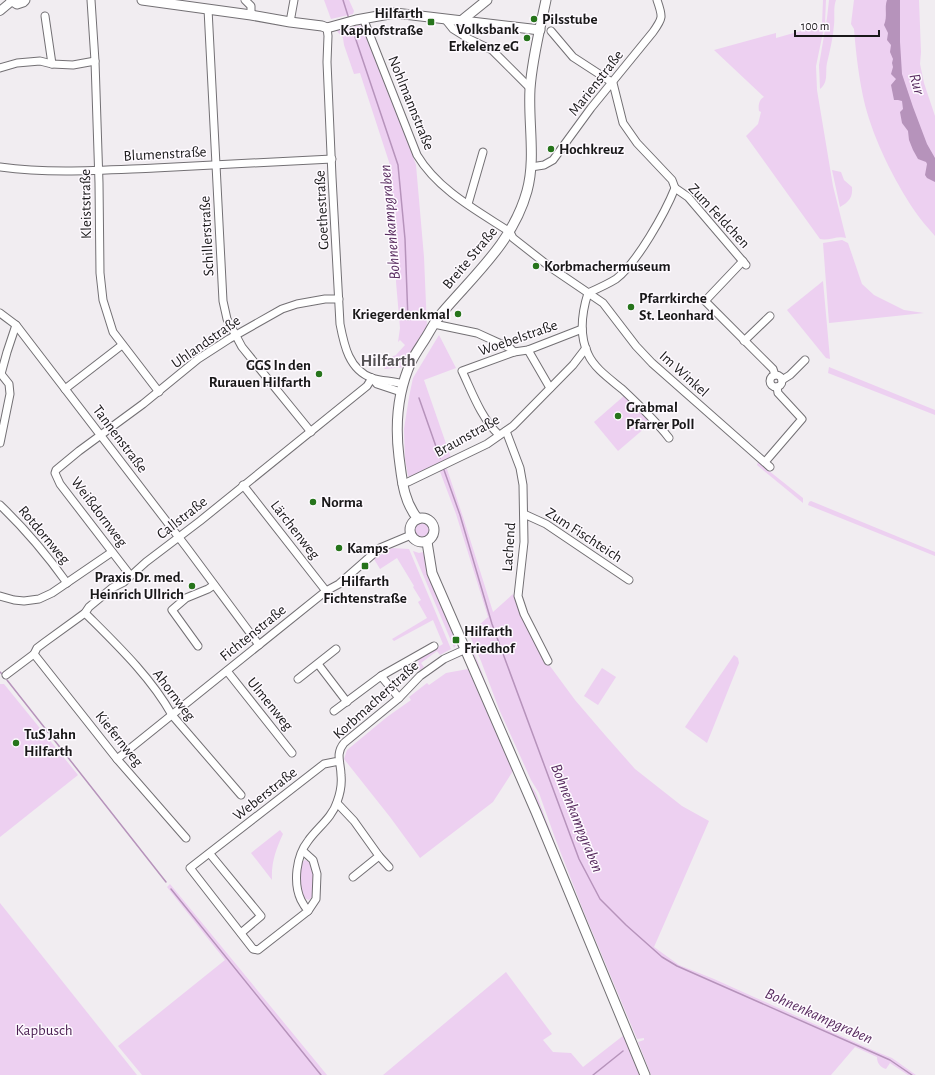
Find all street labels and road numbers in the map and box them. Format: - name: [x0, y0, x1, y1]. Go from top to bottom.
- street label: Marienstraße: [566, 47, 626, 119]
- street label: Nohlmannstraße: [385, 54, 437, 152]
- street label: Blumenstraße: [123, 144, 207, 164]
- street label: Kleiststraße: [78, 169, 94, 239]
- street label: Goethestraße: [312, 170, 332, 250]
- street label: Zum Feldchen: [685, 181, 753, 251]
- street label: Schillerstraße: [197, 195, 217, 277]
- street label: Breite Straße: [440, 224, 500, 292]
- street label: Uhlandstraße: [169, 313, 243, 371]
- street label: Woebelstraße: [477, 317, 560, 359]
- street label: Im Winkel: [657, 348, 711, 400]
- street label: Tannenstraße: [90, 402, 150, 476]
- street label: Braunstraße: [432, 412, 502, 460]
- street label: Weißdornweg: [68, 474, 130, 550]
- street label: Callstraße: [154, 494, 210, 542]
- street label: Lärchenweg: [268, 498, 323, 563]
- street label: Rotdornweg: [15, 503, 73, 568]
- street label: Zum Fischteich: [543, 505, 625, 565]
- street label: Lachend: [500, 522, 518, 572]
- street label: Fichtenstraße: [217, 602, 289, 664]
- street label: Korbmacherstraße: [331, 658, 422, 742]
- street label: Ahornweg: [150, 667, 198, 724]
- street label: Ulmenweg: [244, 675, 296, 734]
- street label: Kiefernweg: [92, 709, 146, 770]
- street label: Weberstraße: [230, 765, 300, 823]

